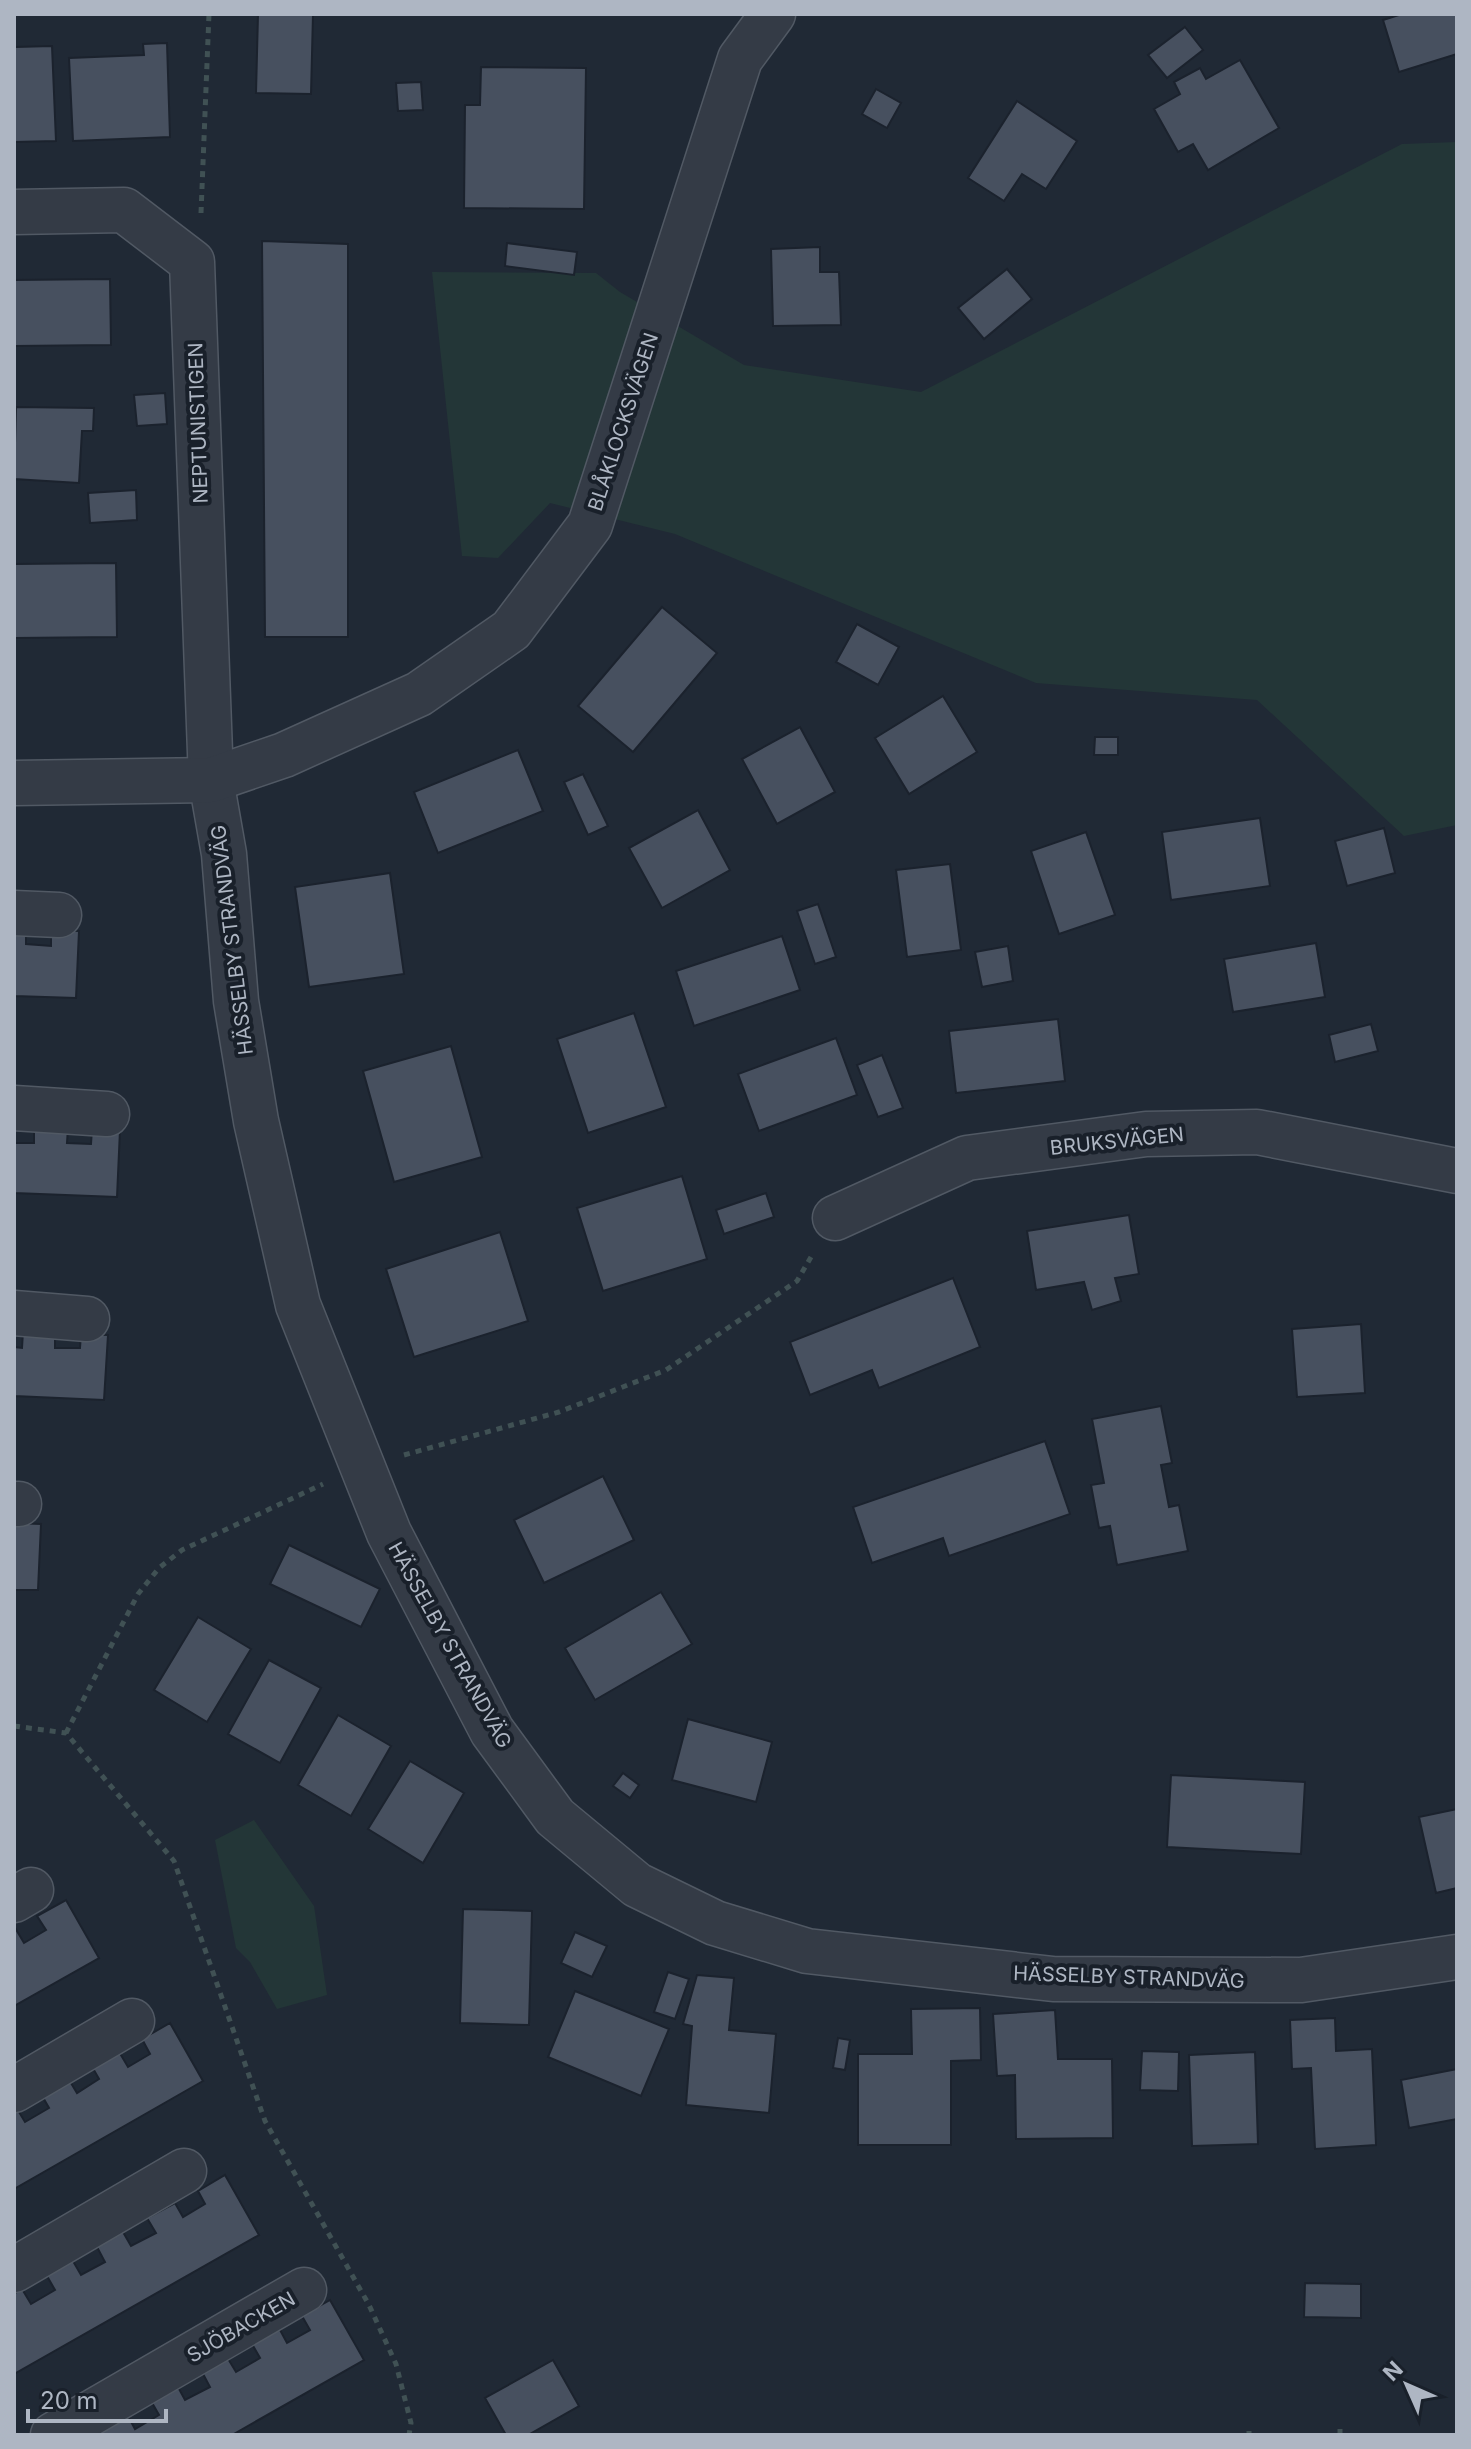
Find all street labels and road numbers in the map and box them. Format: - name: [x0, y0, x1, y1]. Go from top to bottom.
- street label: BLÅKLOCKSVÄGEN: [581, 329, 663, 514]
- street label: NEPTUNISTIGEN: [183, 342, 213, 504]
- street label: HÄSSELBY STRANDVÄG: [206, 824, 258, 1056]
- street label: BRUKSVÄGEN: [1049, 1122, 1185, 1160]
- street label: HÄSSELBY STRANDVÄG: [383, 1538, 517, 1752]
- street label: HÄSSELBY STRANDVÄG: [1013, 1961, 1245, 1993]
- street label: SJÖBACKEN: [183, 2286, 299, 2368]

